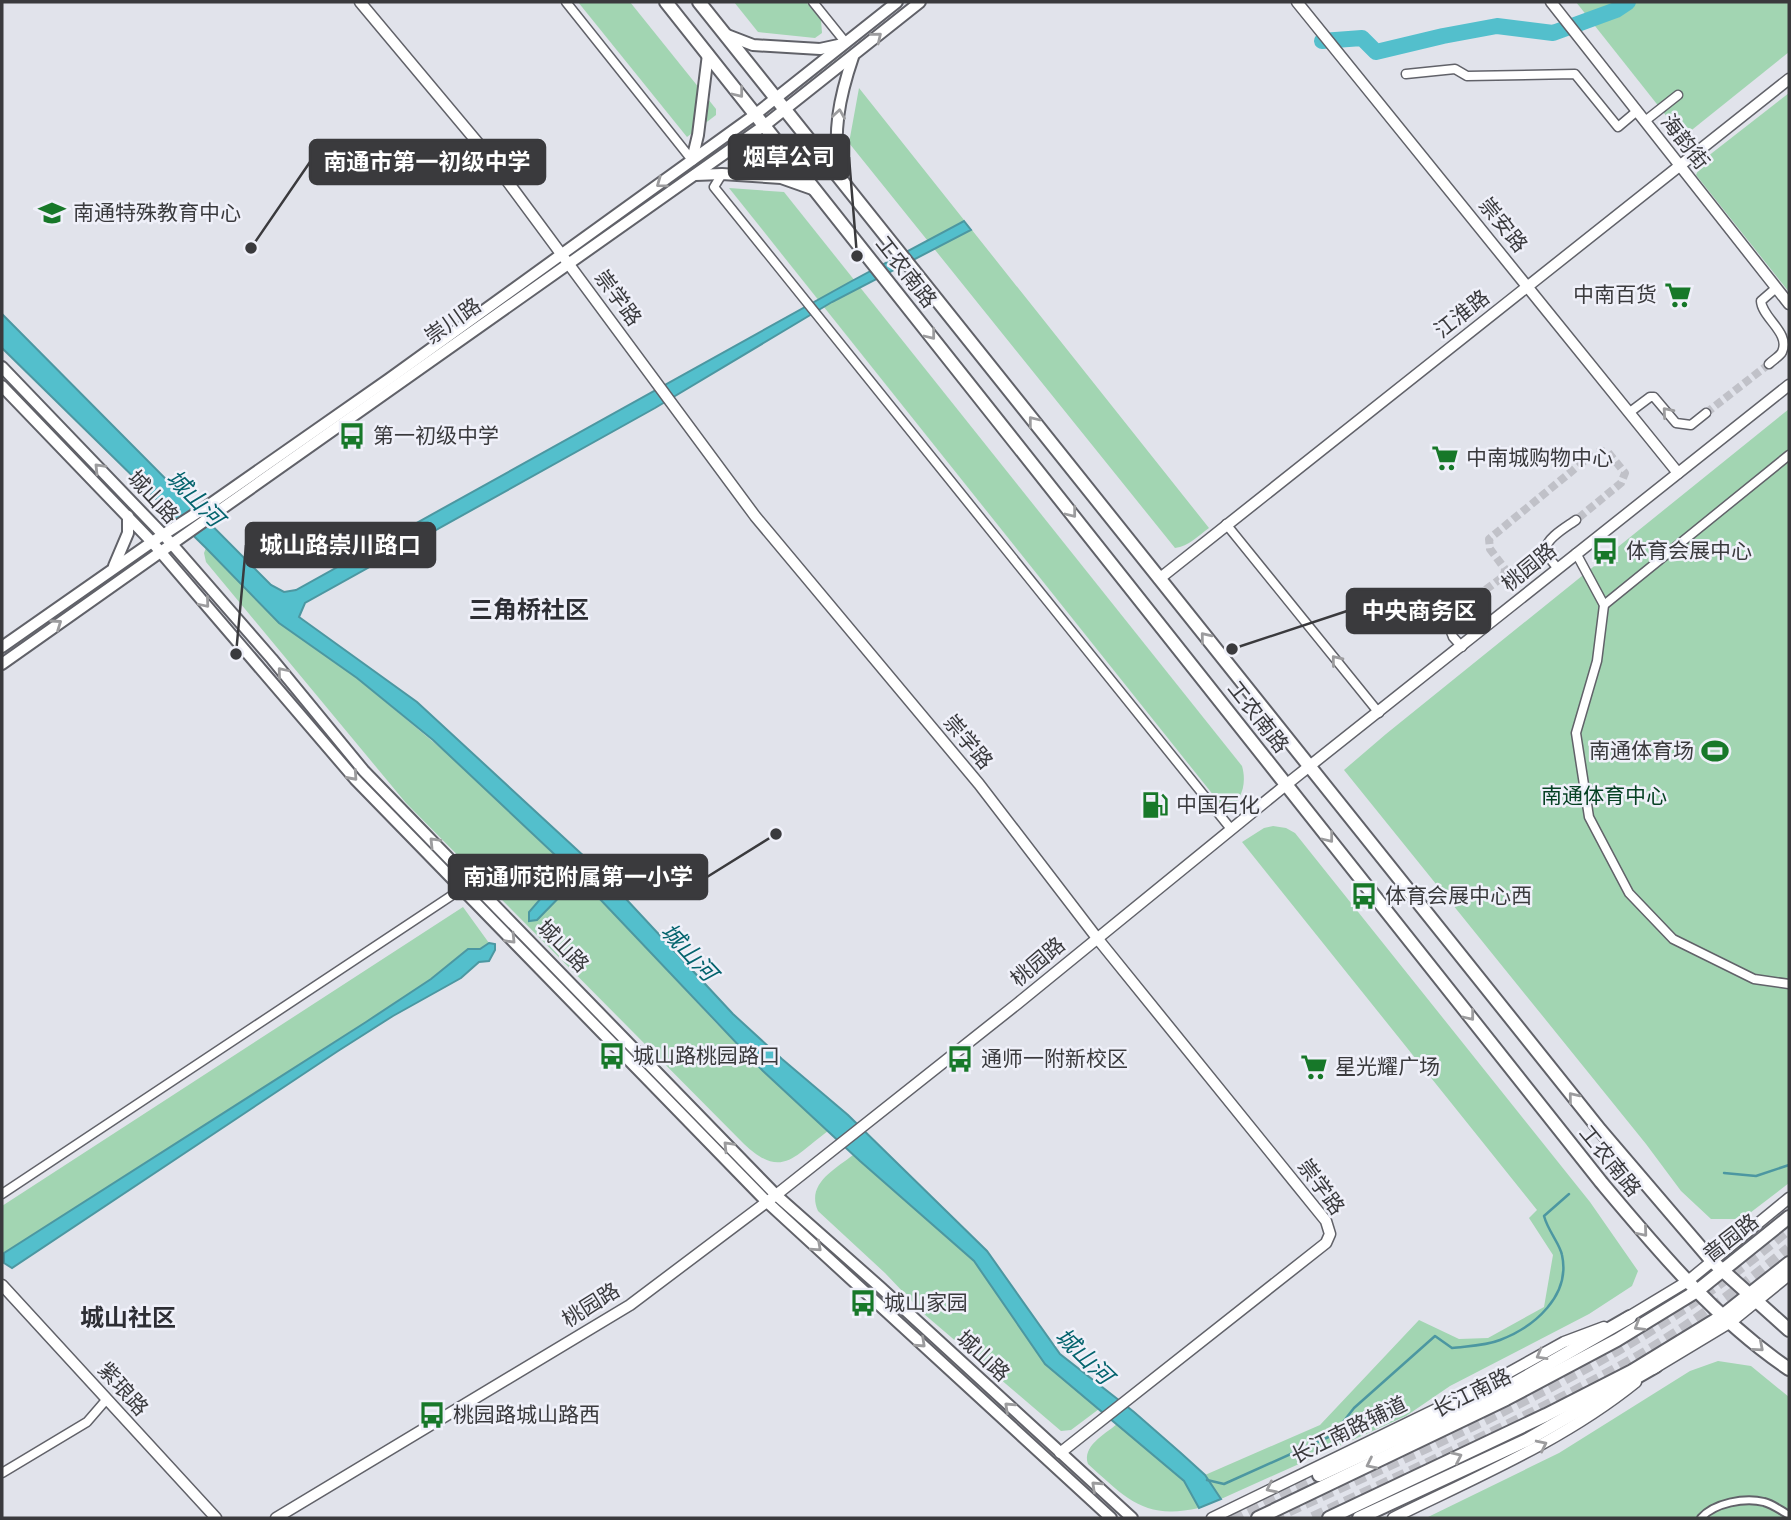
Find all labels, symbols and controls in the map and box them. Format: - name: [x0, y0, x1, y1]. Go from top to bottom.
- one-way arrow: [869, 32, 881, 45]
- one-way arrow: [731, 86, 744, 98]
- one-way arrow: [831, 108, 846, 120]
- street label: 海韵街: [1657, 110, 1714, 174]
- callout: 烟草公司: [729, 135, 849, 179]
- callout: 南通市第一初级中学: [310, 140, 545, 184]
- text: 烟草公司: [743, 144, 835, 170]
- text: 南通市第一初级中学: [324, 149, 531, 175]
- one-way arrow: [656, 175, 669, 187]
- street label: 崇安路: [1475, 193, 1532, 256]
- school or university icon: 南通特殊教育中心: [37, 198, 67, 228]
- place label: 南通特殊教育中心: [73, 201, 241, 224]
- street label: 工农南路: [871, 232, 941, 312]
- street label: 崇学路: [591, 265, 646, 330]
- supermarket icon: 中南百货: [1663, 280, 1693, 310]
- place label: 中南百货: [1573, 283, 1657, 306]
- street label: 江淮路: [1430, 285, 1494, 342]
- street label: 崇川路: [420, 293, 485, 348]
- one-way arrow: [923, 327, 935, 340]
- one-way arrow: [1662, 407, 1675, 419]
- one-way arrow: [1029, 416, 1041, 429]
- bus stop icon: 第一初级中学: [337, 421, 367, 451]
- place label: 第一初级中学: [373, 424, 499, 447]
- supermarket icon: 中南城购物中心: [1430, 443, 1460, 473]
- place label: 中南城购物中心: [1466, 446, 1613, 469]
- one-way arrow: [95, 463, 108, 476]
- water label: 城山河: [161, 464, 231, 534]
- street label: 城山路: [123, 466, 183, 528]
- one-way arrow: [1064, 506, 1077, 518]
- callout: 城山路崇川路口: [246, 523, 435, 567]
- text: 城山路崇川路口: [260, 532, 421, 558]
- bus stop icon: 体育会展中心: [1590, 536, 1620, 566]
- street label: 桃园路: [1497, 538, 1560, 595]
- place label: 体育会展中心: [1626, 539, 1752, 562]
- callout: 中央商务区: [1347, 589, 1490, 633]
- one-way arrow: [196, 596, 209, 608]
- district label: 三角桥社区: [469, 596, 589, 623]
- text: 中央商务区: [1362, 598, 1477, 624]
- one-way arrow: [49, 620, 62, 632]
- one-way arrow: [1201, 632, 1213, 645]
- one-way arrow: [1332, 655, 1344, 668]
- one-way arrow: [278, 667, 291, 679]
- street label: 工农南路: [1223, 677, 1293, 757]
- street label: 崇学路: [939, 710, 997, 773]
- sports icon: 南通体育场: [1700, 736, 1730, 766]
- place label: 南通体育场: [1589, 739, 1694, 762]
- one-way arrow: [345, 768, 357, 781]
- park label: 南通体育中心: [1541, 784, 1667, 807]
- fuel station icon: 中国石化: [1140, 790, 1170, 820]
- place label: 中国石化: [1176, 793, 1260, 816]
- one-way arrow: [1321, 830, 1334, 842]
- one-way arrow: [429, 837, 442, 850]
- callout: 南通师范附属第一小学: [449, 855, 707, 899]
- text: 南通师范附属第一小学: [463, 864, 693, 890]
- bus stop icon: 体育会展中心西: [1349, 881, 1379, 911]
- place label: 体育会展中心西: [1385, 884, 1532, 907]
- street label: 城山路: [533, 915, 594, 976]
- water label: 城山河: [656, 918, 725, 989]
- one-way arrow: [502, 931, 515, 944]
- street label: 桃园路: [1006, 933, 1069, 991]
- one-way arrow: [1462, 1008, 1475, 1021]
- bus stop icon: 城山路桃园路口: [597, 1041, 627, 1071]
- place label: 城山路桃园路口: [633, 1044, 780, 1067]
- bus stop icon: 通师一附新校区: [945, 1044, 975, 1074]
- place label: 通师一附新校区: [981, 1047, 1128, 1070]
- supermarket icon: 星光耀广场: [1299, 1052, 1329, 1082]
- place label: 星光耀广场: [1335, 1055, 1440, 1078]
- one-way arrow: [1569, 1092, 1581, 1105]
- street label: 工农南路: [1575, 1121, 1646, 1201]
- one-way arrow: [724, 1142, 736, 1154]
- street label: 崇学路: [1294, 1154, 1349, 1219]
- street label: 啬园路: [1699, 1209, 1763, 1266]
- one-way arrow: [1635, 1224, 1647, 1237]
- one-way arrow: [809, 1239, 822, 1251]
- street label: 桃园路: [558, 1278, 624, 1331]
- bus stop icon: 城山家园: [848, 1288, 878, 1318]
- place label: 城山家园: [884, 1291, 968, 1314]
- district label: 城山社区: [80, 1304, 176, 1331]
- one-way arrow: [1634, 1318, 1647, 1331]
- water label: 城山河: [1050, 1323, 1121, 1392]
- street label: 城山路: [952, 1326, 1014, 1386]
- one-way arrow: [913, 1334, 926, 1347]
- one-way arrow: [1751, 1339, 1764, 1351]
- one-way arrow: [1535, 1347, 1548, 1360]
- street label: 紫琅路: [94, 1358, 153, 1420]
- street label: 长江南路: [1429, 1364, 1515, 1421]
- street label: 长江南路辅道: [1287, 1392, 1410, 1468]
- bus stop icon: 桃园路城山路西: [417, 1400, 447, 1430]
- place label: 桃园路城山路西: [453, 1403, 600, 1426]
- one-way arrow: [1004, 1403, 1017, 1416]
- one-way arrow: [1535, 1439, 1547, 1453]
- one-way arrow: [1450, 1452, 1462, 1466]
- one-way arrow: [1366, 1455, 1378, 1469]
- one-way arrow: [1266, 1480, 1278, 1494]
- one-way arrow: [1091, 1481, 1104, 1494]

